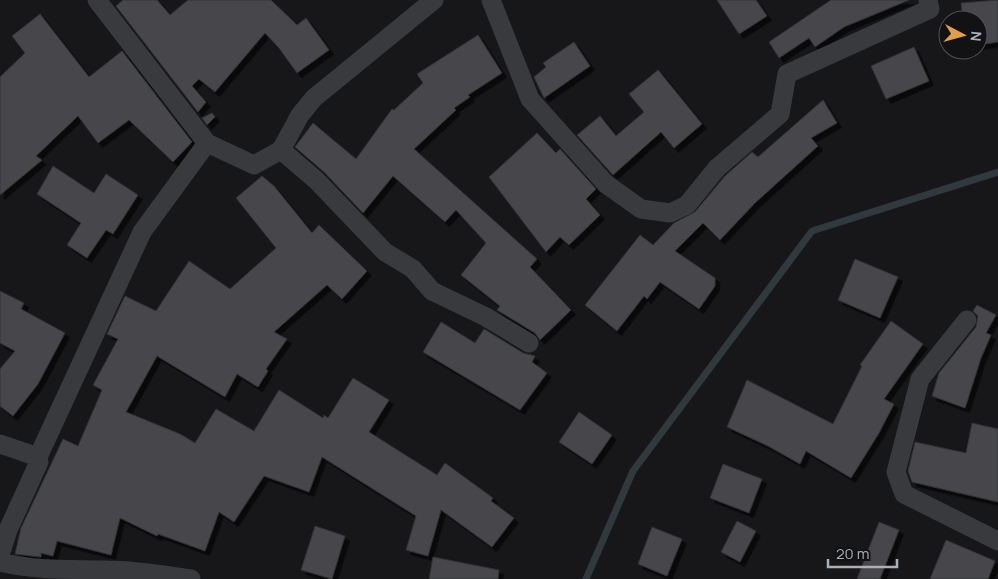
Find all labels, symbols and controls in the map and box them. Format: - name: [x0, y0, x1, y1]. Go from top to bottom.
- north arrow: [938, 10, 988, 60]
- text: N: [966, 30, 986, 42]
- scale bar: [828, 536, 897, 568]
- text: 20 m: [836, 543, 869, 564]

